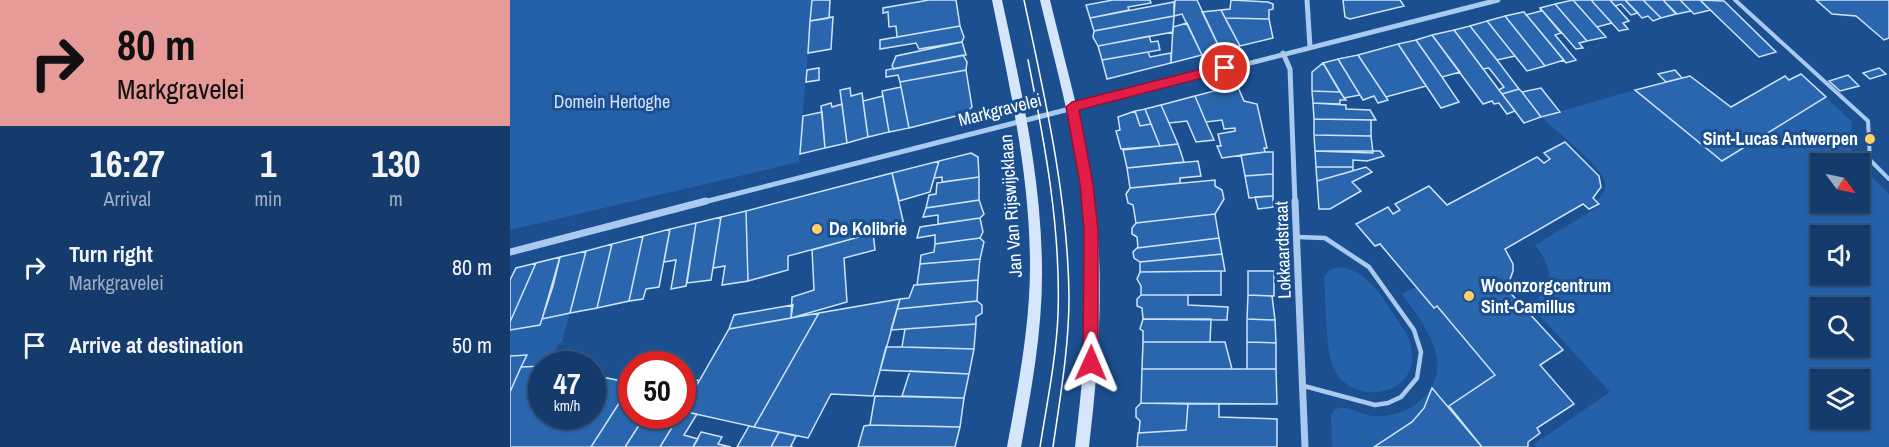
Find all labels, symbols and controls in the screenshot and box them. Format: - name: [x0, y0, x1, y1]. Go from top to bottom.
- text: 80 m: [117, 17, 196, 73]
- icon: right: [18, 24, 96, 102]
- pin: [1199, 42, 1250, 93]
- icon: arrive: [1208, 51, 1241, 84]
- text: Markgravelei: [117, 71, 245, 107]
- street label: Markgravelei: [955, 87, 1044, 132]
- park label: Domein Hertoghe: [554, 89, 670, 114]
- place label: Sint-Lucas Antwerpen: [1703, 126, 1858, 151]
- marker: Sint-Lucas Antwerpen: [1863, 132, 1877, 146]
- street label: Jan Van Rijswijcklaan: [993, 134, 1028, 278]
- text: 16:27: [89, 140, 165, 188]
- text: 1: [260, 140, 276, 188]
- text: 130: [371, 140, 421, 188]
- north arrow: [1810, 153, 1870, 213]
- map controls: [1810, 153, 1870, 429]
- text: Arrival: [104, 185, 151, 212]
- text: min: [254, 185, 282, 212]
- text: m: [389, 185, 403, 212]
- street label: Lokkaardstraat: [1268, 201, 1297, 299]
- place label: De Kolibrie: [829, 216, 907, 241]
- marker: De Kolibrie: [810, 222, 824, 236]
- button: sound: [1810, 225, 1870, 285]
- text: Turn right: [69, 239, 153, 269]
- icon: right: [18, 251, 51, 284]
- text: 80 m: [452, 252, 492, 282]
- text: Markgravelei: [69, 269, 164, 296]
- place label: Woonzorgcentrum Sint-Camillus: [1481, 273, 1611, 319]
- marker: Woonzorgcentrum Sint-Camillus: [1462, 289, 1476, 303]
- button: search: [1810, 297, 1870, 357]
- icon: arrive: [18, 329, 51, 362]
- text: Arrive at destination: [69, 330, 243, 360]
- text: 50 m: [452, 330, 492, 360]
- position arrow: [1059, 331, 1123, 395]
- speed limit sign: 50: [618, 351, 696, 429]
- text: 47: [553, 363, 581, 403]
- button: layers: [1810, 369, 1870, 429]
- text: km/h: [554, 395, 580, 416]

